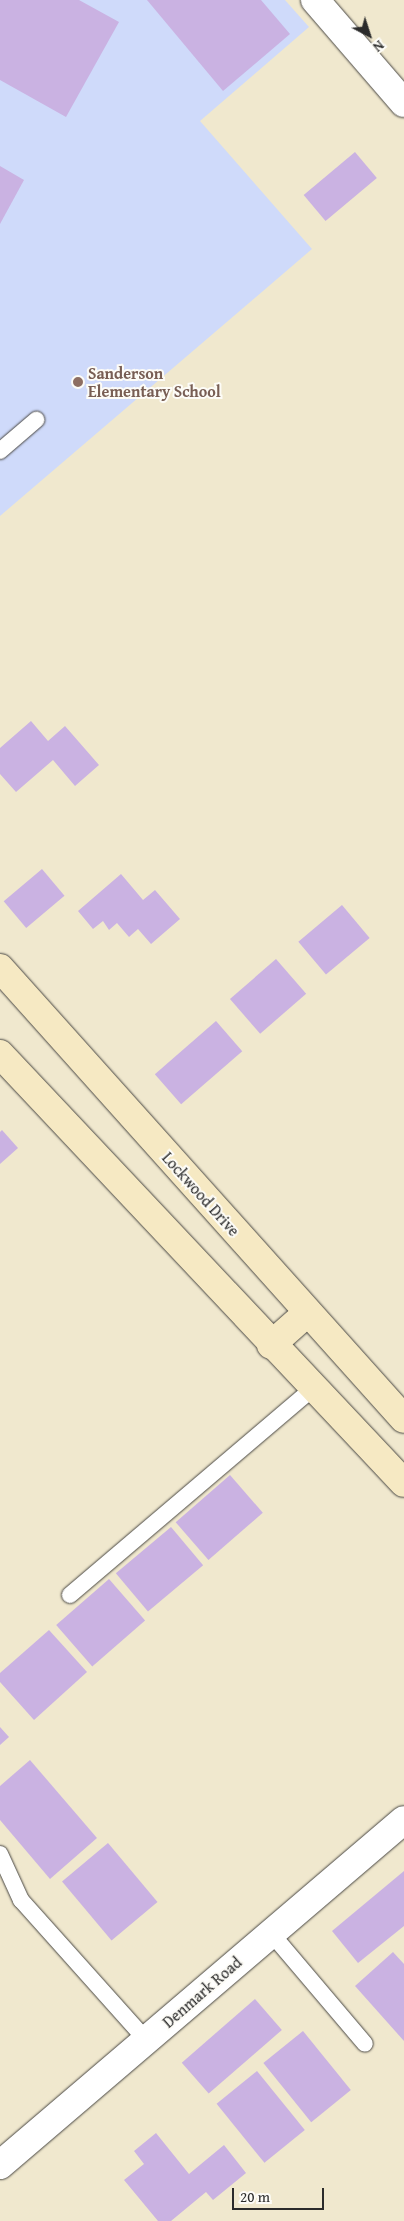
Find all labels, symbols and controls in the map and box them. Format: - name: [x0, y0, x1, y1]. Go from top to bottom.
- north arrow: [344, 10, 394, 60]
- text: N: [369, 36, 389, 57]
- place label: Sanderson Elementary School: [88, 363, 221, 401]
- marker: Sanderson Elementary School: [72, 376, 84, 388]
- street label: Lockwood Drive: [158, 1148, 244, 1240]
- street label: Denmark Road: [159, 1952, 245, 2032]
- scale bar: [234, 2178, 326, 2210]
- text: 20 m: [240, 2186, 270, 2207]

